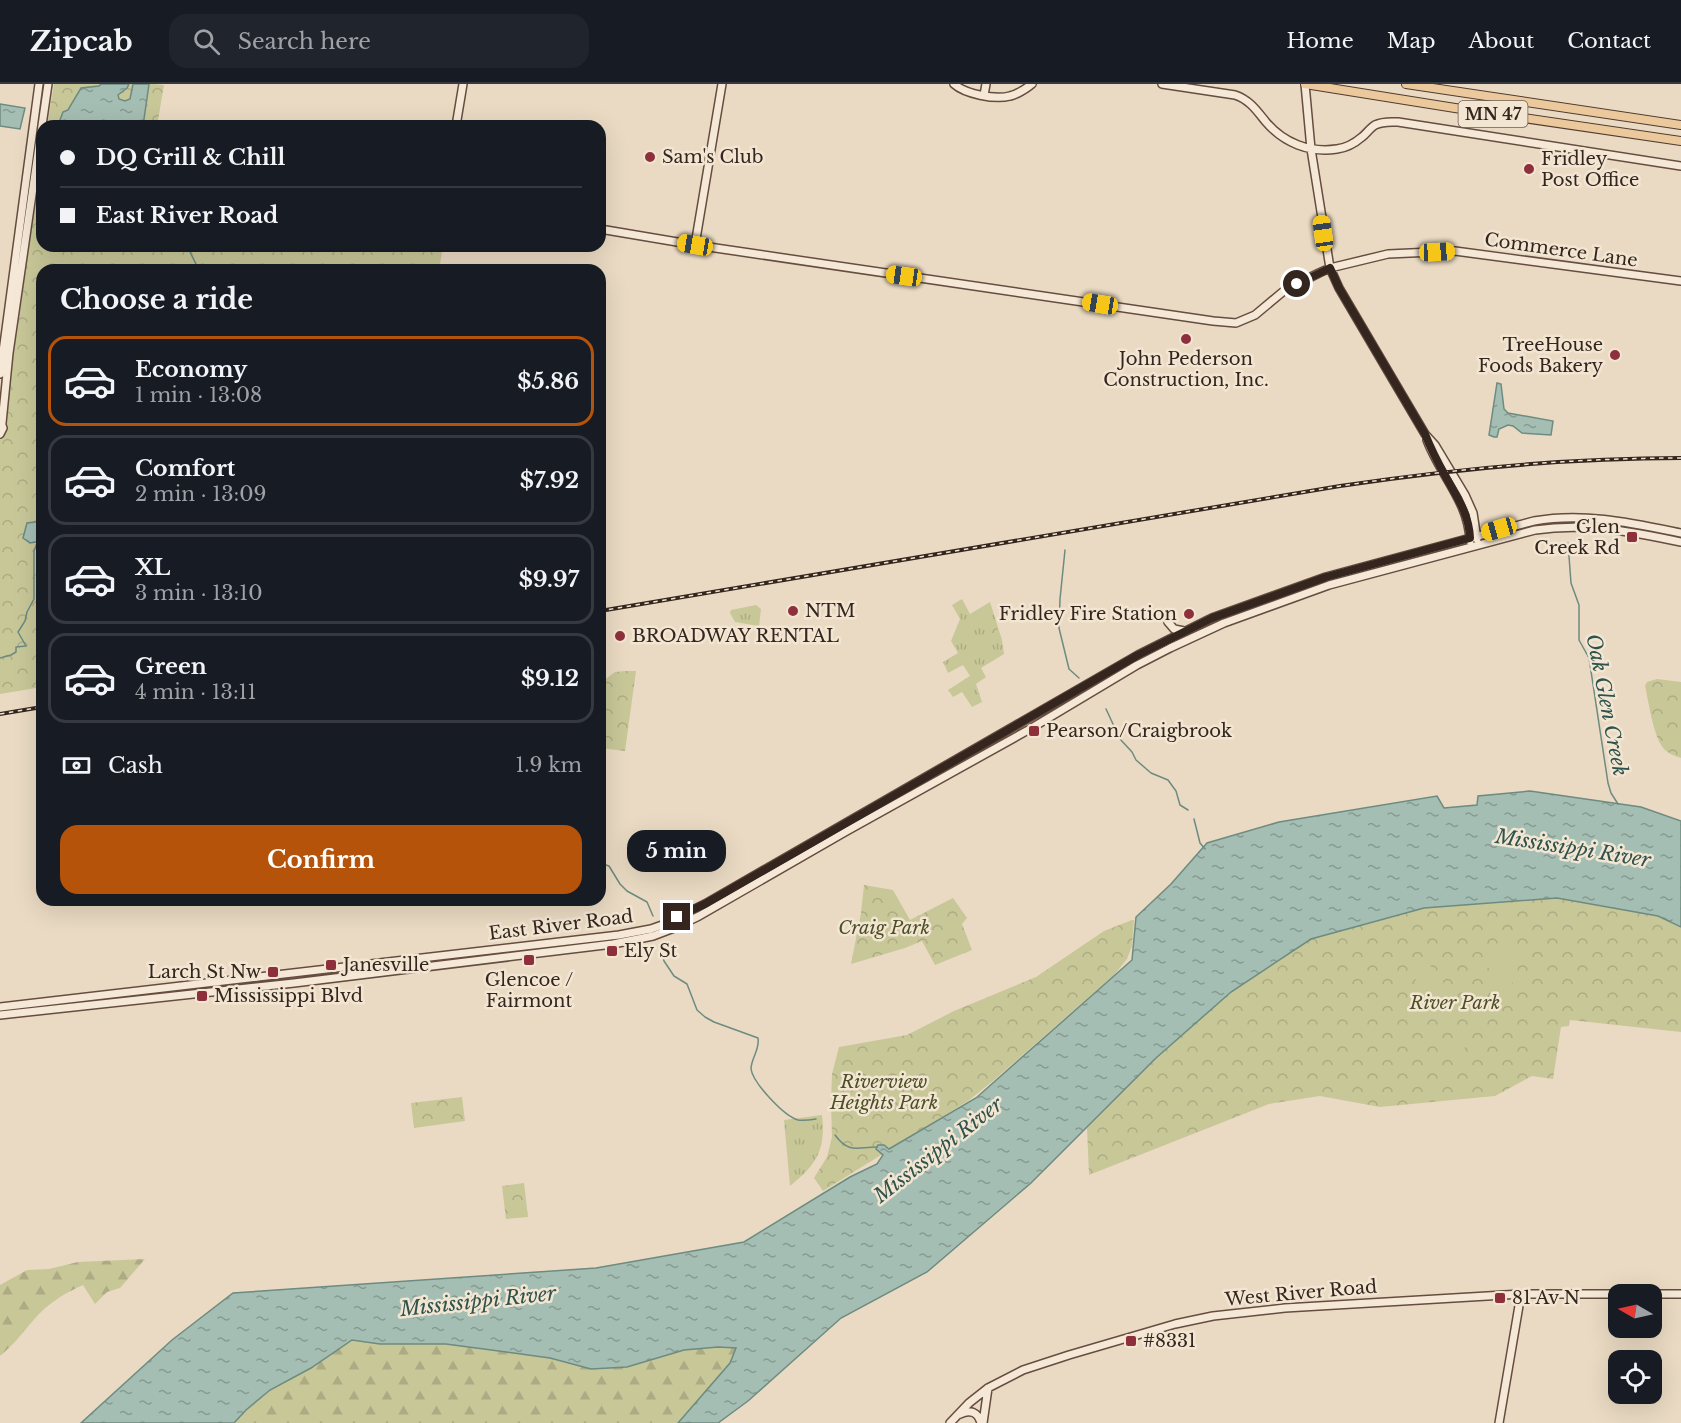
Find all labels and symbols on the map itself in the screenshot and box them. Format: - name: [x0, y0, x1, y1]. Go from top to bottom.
- road number: MN 47: [1458, 101, 1528, 127]
- place label: Sam's Club: [662, 146, 764, 168]
- place label: Fridley Post Office: [1541, 148, 1639, 191]
- marker: Sam's Club: [643, 150, 657, 164]
- marker: Fridley Post Office: [1522, 162, 1536, 176]
- car: [1312, 214, 1334, 252]
- street label: Commerce Lane: [1483, 228, 1639, 272]
- car: [676, 233, 714, 257]
- car: [1419, 242, 1455, 262]
- car: [885, 265, 923, 287]
- route start: [1283, 270, 1310, 297]
- car: [1081, 292, 1119, 316]
- marker: John Pederson Construction, Inc.: [1179, 332, 1193, 346]
- place label: TreeHouse Foods Bakery: [1478, 334, 1603, 377]
- place label: John Pederson Construction, Inc.: [1103, 348, 1269, 391]
- marker: TreeHouse Foods Bakery: [1608, 348, 1622, 362]
- car: [1479, 515, 1519, 543]
- place label: Glen Creek Rd: [1534, 516, 1620, 559]
- marker: Glen Creek Rd: [1625, 530, 1639, 544]
- place label: NTM: [805, 600, 855, 622]
- place label: Fridley Fire Station: [999, 603, 1177, 625]
- marker: NTM: [786, 604, 800, 618]
- marker: Fridley Fire Station: [1182, 607, 1196, 621]
- place label: BROADWAY RENTAL: [632, 625, 839, 647]
- marker: BROADWAY RENTAL: [613, 629, 627, 643]
- water label: Oak Glen Creek: [1581, 632, 1633, 778]
- place label: Pearson/Craigbrook: [1046, 720, 1232, 742]
- marker: Pearson/Craigbrook: [1027, 724, 1041, 738]
- water label: Mississippi River: [1493, 824, 1653, 872]
- callout: 5 min: [628, 830, 726, 872]
- route end: [663, 903, 690, 930]
- street label: East River Road: [487, 905, 635, 945]
- park label: Craig Park: [838, 917, 930, 939]
- place label: Ely St: [624, 940, 677, 962]
- marker: Ely St: [605, 944, 619, 958]
- marker: Glencoe / Fairmont: [522, 953, 536, 967]
- place label: Janesville: [341, 954, 429, 976]
- marker: Janesville: [324, 958, 338, 972]
- place label: Larch St Nw: [148, 961, 262, 983]
- marker: Larch St Nw: [266, 965, 280, 979]
- place label: Glencoe / Fairmont: [485, 969, 573, 1012]
- place label: Mississippi Blvd: [214, 985, 363, 1007]
- marker: Mississippi Blvd: [195, 989, 209, 1003]
- park label: River Park: [1409, 992, 1500, 1014]
- park label: Riverview Heights Park: [829, 1071, 938, 1114]
- water label: Mississippi River: [868, 1092, 1008, 1208]
- street label: West River Road: [1223, 1275, 1378, 1311]
- water label: Mississippi River: [398, 1281, 558, 1321]
- north arrow: [1608, 1284, 1662, 1338]
- place label: 81 Av N: [1512, 1287, 1580, 1309]
- marker: 81 Av N: [1493, 1291, 1507, 1305]
- place label: #8331: [1143, 1330, 1196, 1352]
- marker: #8331: [1124, 1334, 1138, 1348]

